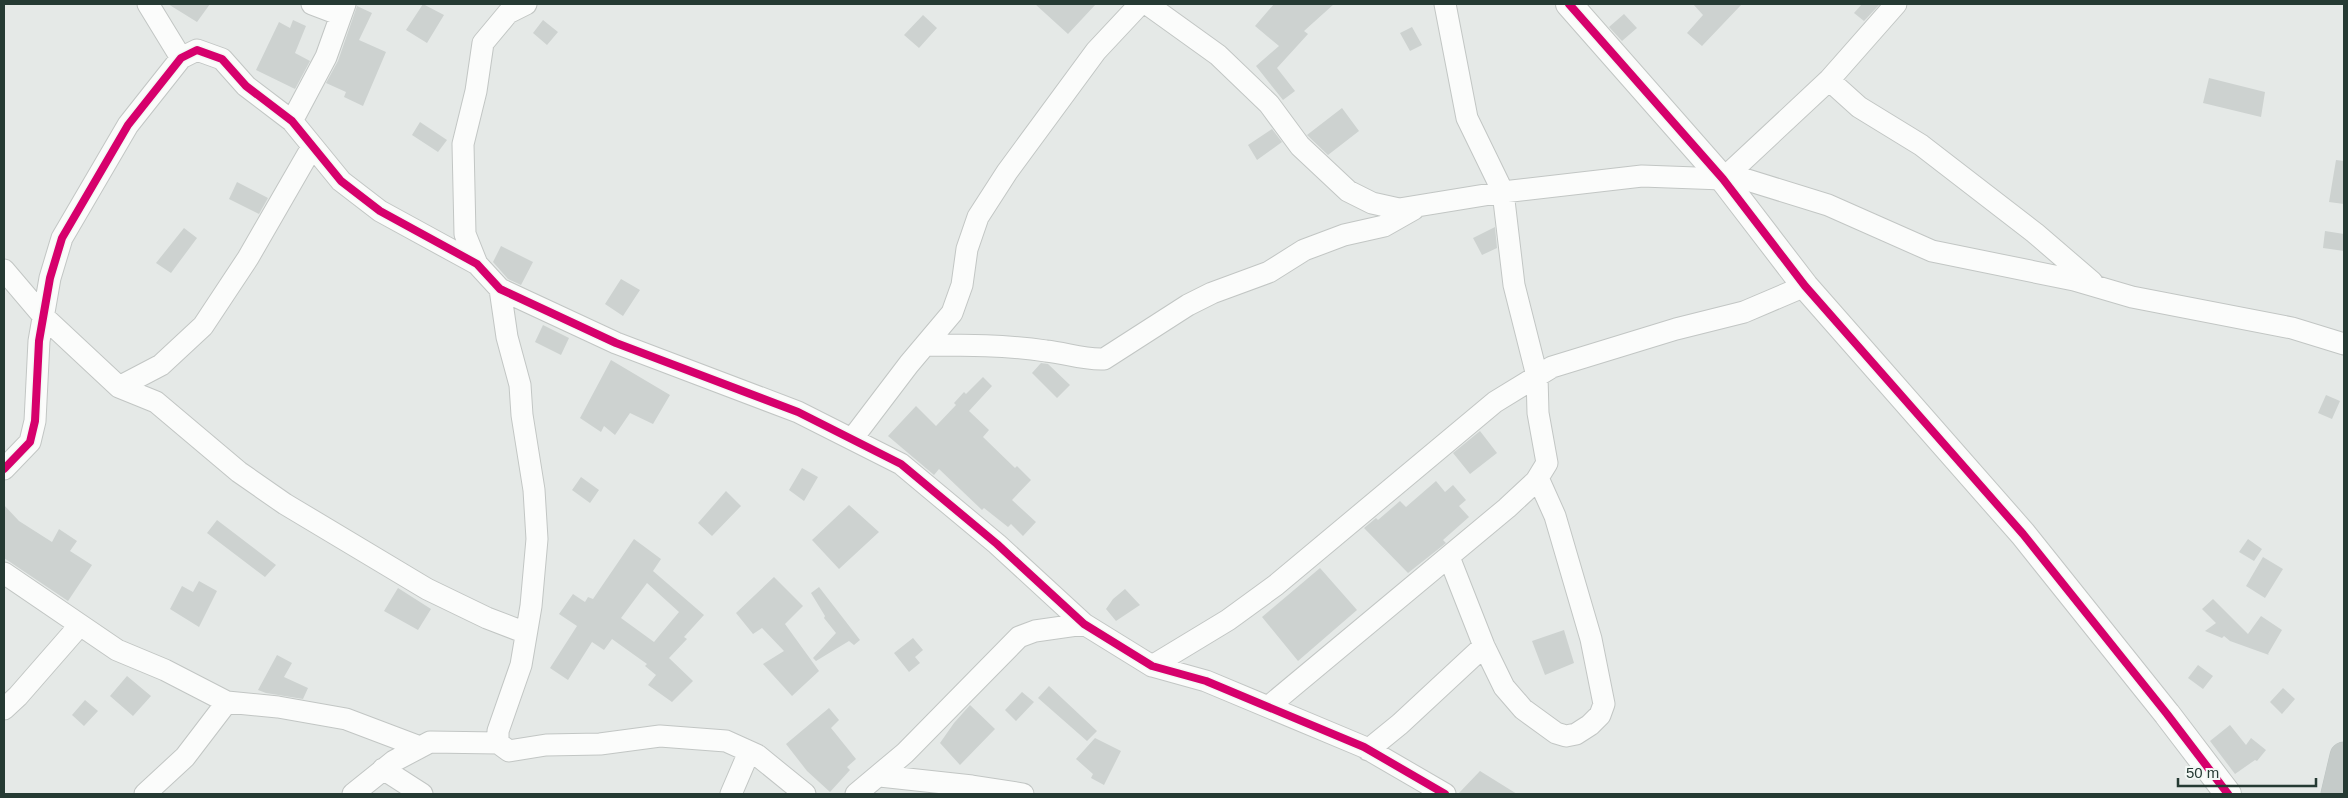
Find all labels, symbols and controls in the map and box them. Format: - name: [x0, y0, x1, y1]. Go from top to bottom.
- scale bar: [2178, 756, 2316, 788]
- text: 50 m: [2186, 764, 2219, 781]

